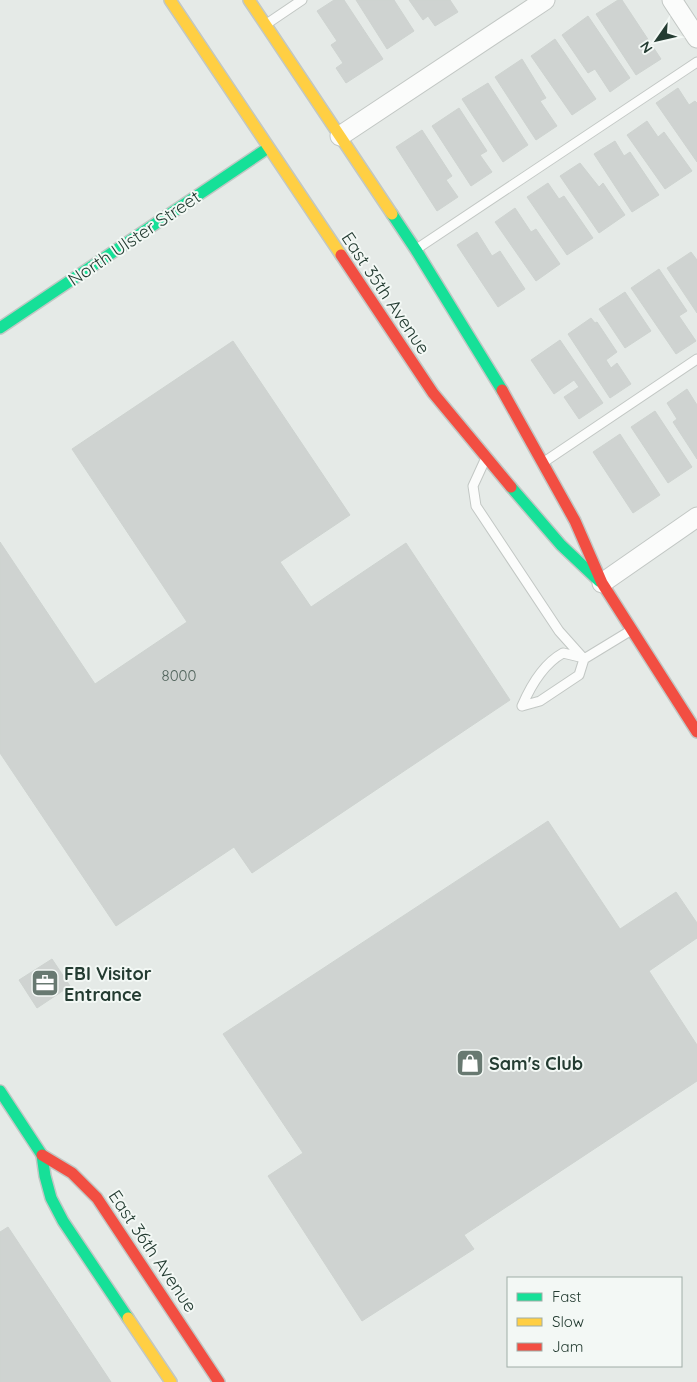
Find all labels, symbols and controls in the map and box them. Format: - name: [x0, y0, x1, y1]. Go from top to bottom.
- north arrow: [632, 15, 682, 65]
- text: N: [636, 38, 657, 57]
- street label: North Ulster Street: [63, 185, 205, 291]
- street label: East 35th Avenue: [337, 227, 435, 359]
- house number: 8000: [162, 666, 197, 685]
- place label: FBI Visitor Entrance: [64, 962, 152, 1006]
- office icon: FBI Visitor Entrance: [30, 968, 60, 998]
- shop icon: Sam's Club: [455, 1048, 485, 1078]
- place label: Sam's Club: [489, 1052, 583, 1075]
- street label: East 36th Avenue: [104, 1185, 202, 1317]
- legend: [507, 1277, 682, 1367]
- text: Fast: [552, 1287, 581, 1306]
- text: Slow: [552, 1312, 584, 1331]
- text: Jam: [552, 1337, 583, 1356]

